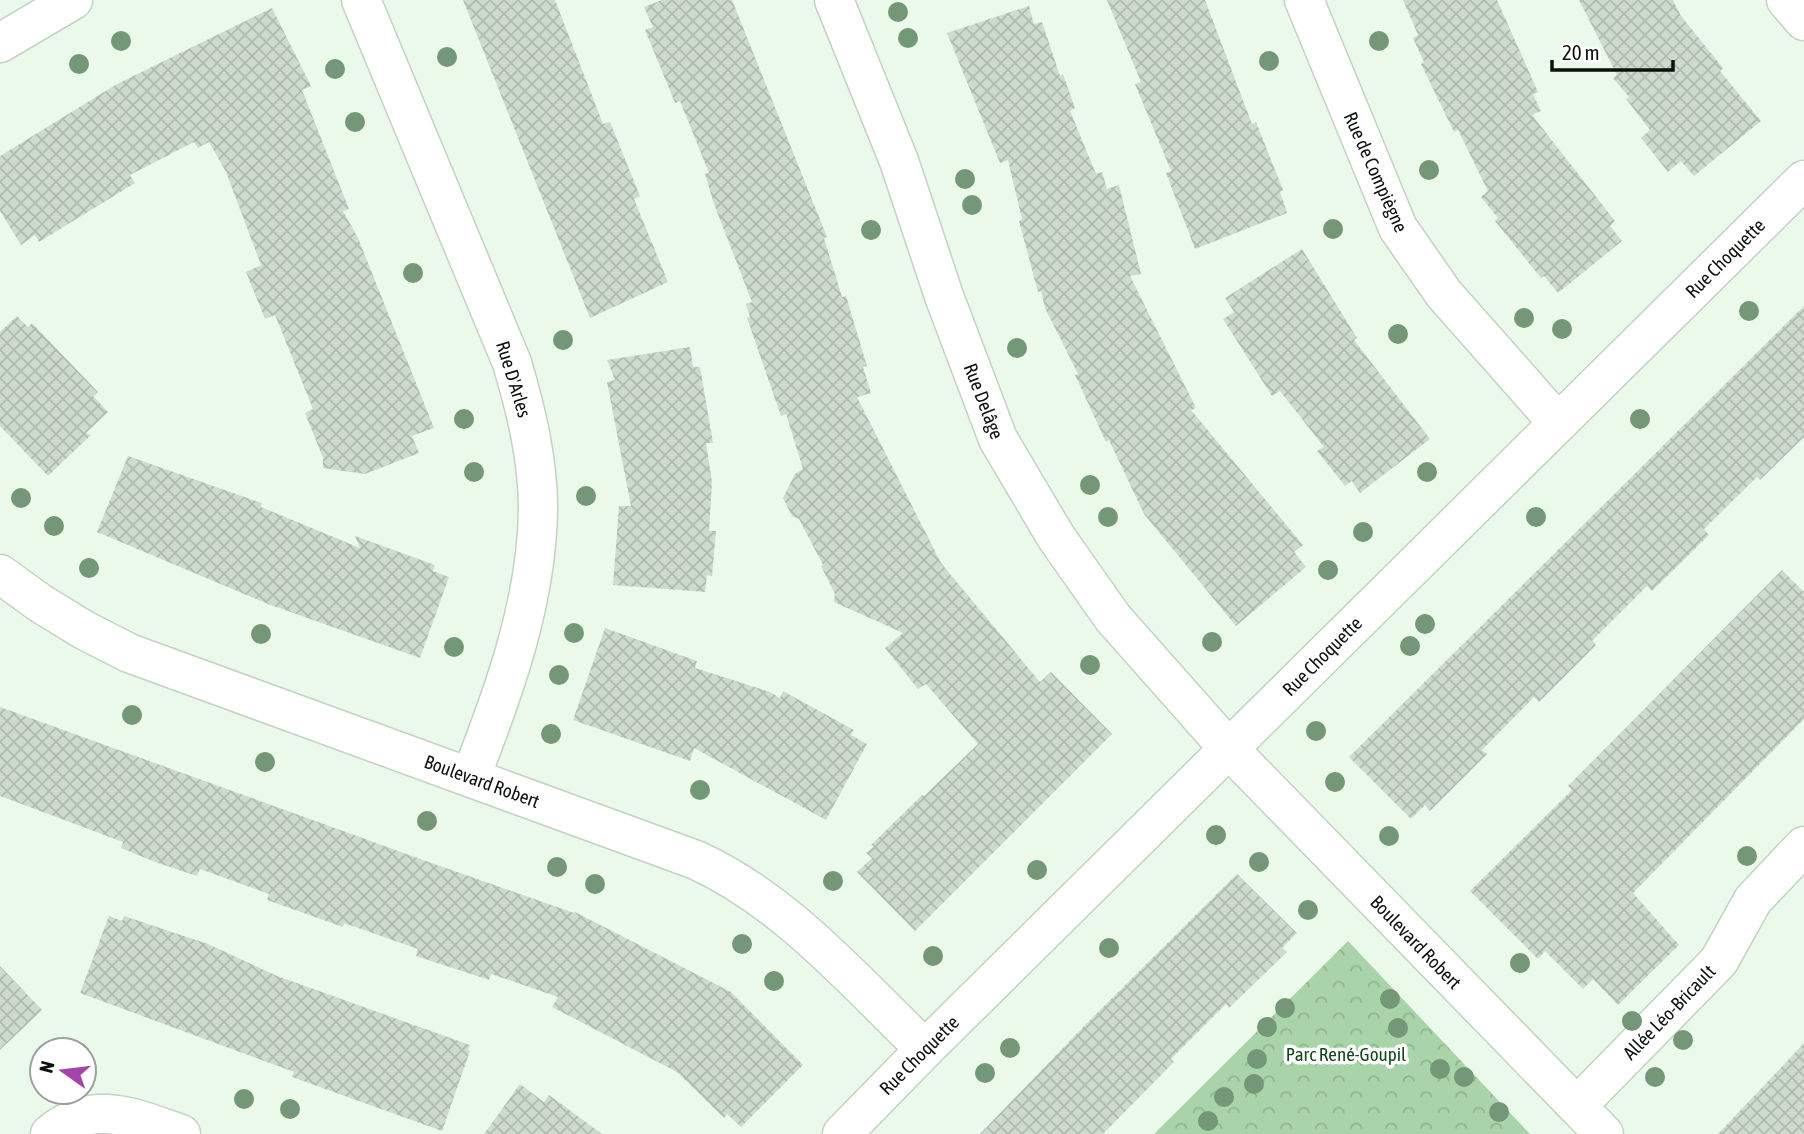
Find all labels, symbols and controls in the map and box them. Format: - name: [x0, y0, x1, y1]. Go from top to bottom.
- scale bar: [1552, 28, 1673, 72]
- text: 20 m: [1562, 40, 1600, 64]
- street label: Rue de Compiègne: [1340, 108, 1412, 236]
- street label: Rue Choquette: [1681, 214, 1769, 302]
- street label: Rue D'Arles: [492, 338, 536, 420]
- street label: Rue Delâge: [959, 360, 1009, 442]
- street label: Rue Choquette: [1278, 612, 1366, 700]
- street label: Boulevard Robert: [421, 750, 543, 812]
- street label: Boulevard Robert: [1366, 891, 1466, 993]
- street label: Allée Léo-Bricault: [1618, 960, 1720, 1064]
- street label: Rue Choquette: [875, 1011, 963, 1099]
- north arrow: [28, 1036, 98, 1106]
- park label: Parc René-Goupil: [1286, 1043, 1406, 1065]
- text: N: [34, 1059, 59, 1075]

